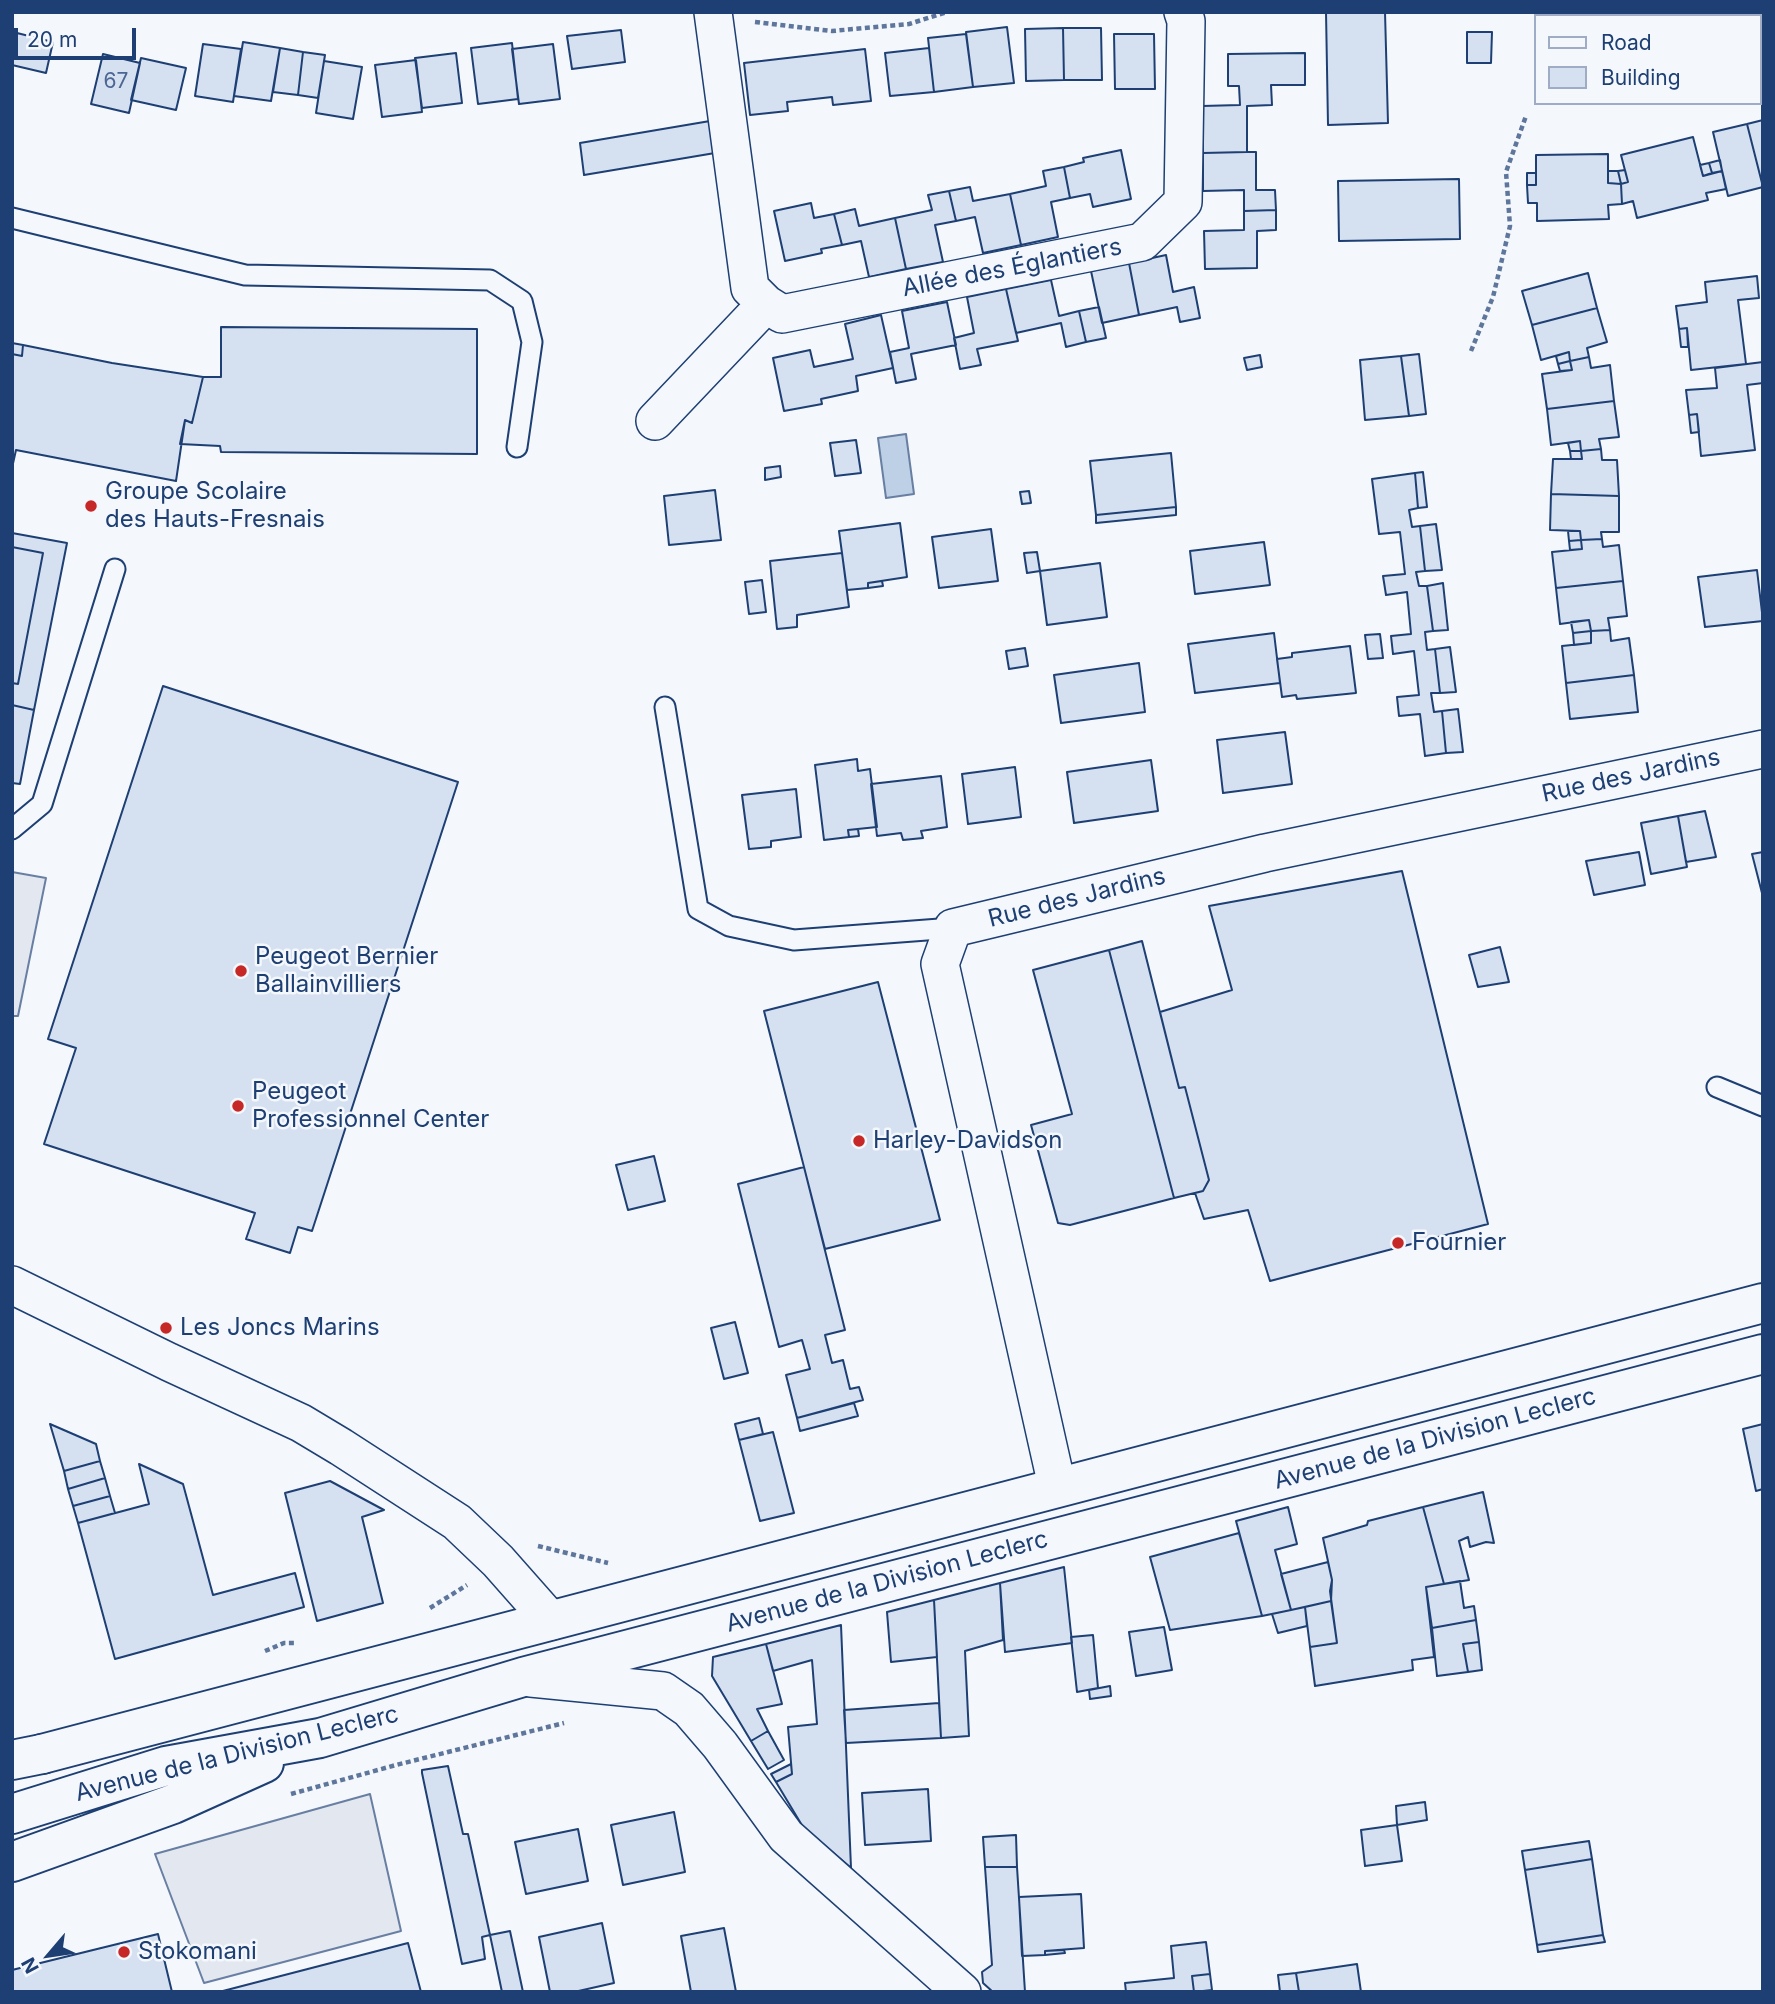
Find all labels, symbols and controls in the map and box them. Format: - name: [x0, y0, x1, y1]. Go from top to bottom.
- scale bar: [18, 14, 140, 58]
- legend: [1534, 14, 1761, 105]
- text: 20 m: [27, 27, 77, 52]
- text: Road: [1601, 30, 1652, 55]
- text: Building: [1601, 65, 1681, 90]
- house number: 67: [104, 69, 128, 95]
- street label: Allée des Églantiers: [900, 233, 1124, 303]
- place label: Groupe Scolaire des Hauts-Fresnais: [105, 478, 325, 534]
- marker: Groupe Scolaire des Hauts-Fresnais: [83, 498, 99, 514]
- street label: Rue des Jardins: [1539, 743, 1723, 809]
- street label: Rue des Jardins: [985, 862, 1169, 934]
- place label: Peugeot Bernier Ballainvilliers: [255, 943, 438, 999]
- marker: Peugeot Bernier Ballainvilliers: [233, 963, 249, 979]
- place label: Peugeot Professionnel Center: [252, 1078, 489, 1134]
- marker: Peugeot Professionnel Center: [230, 1098, 246, 1114]
- place label: Harley-Davidson: [873, 1127, 1062, 1155]
- marker: Harley-Davidson: [851, 1133, 867, 1149]
- place label: Fournier: [1412, 1229, 1506, 1257]
- marker: Fournier: [1390, 1235, 1406, 1251]
- place label: Les Joncs Marins: [180, 1314, 380, 1342]
- marker: Les Joncs Marins: [158, 1320, 174, 1336]
- street label: Avenue de la Division Leclerc: [1271, 1382, 1599, 1496]
- street label: Avenue de la Division Leclerc: [723, 1525, 1051, 1639]
- street label: Avenue de la Division Leclerc: [72, 1700, 402, 1808]
- north arrow: [14, 1920, 84, 1990]
- place label: Stokomani: [138, 1938, 257, 1966]
- marker: Stokomani: [116, 1944, 132, 1960]
- text: N: [17, 1954, 44, 1977]

